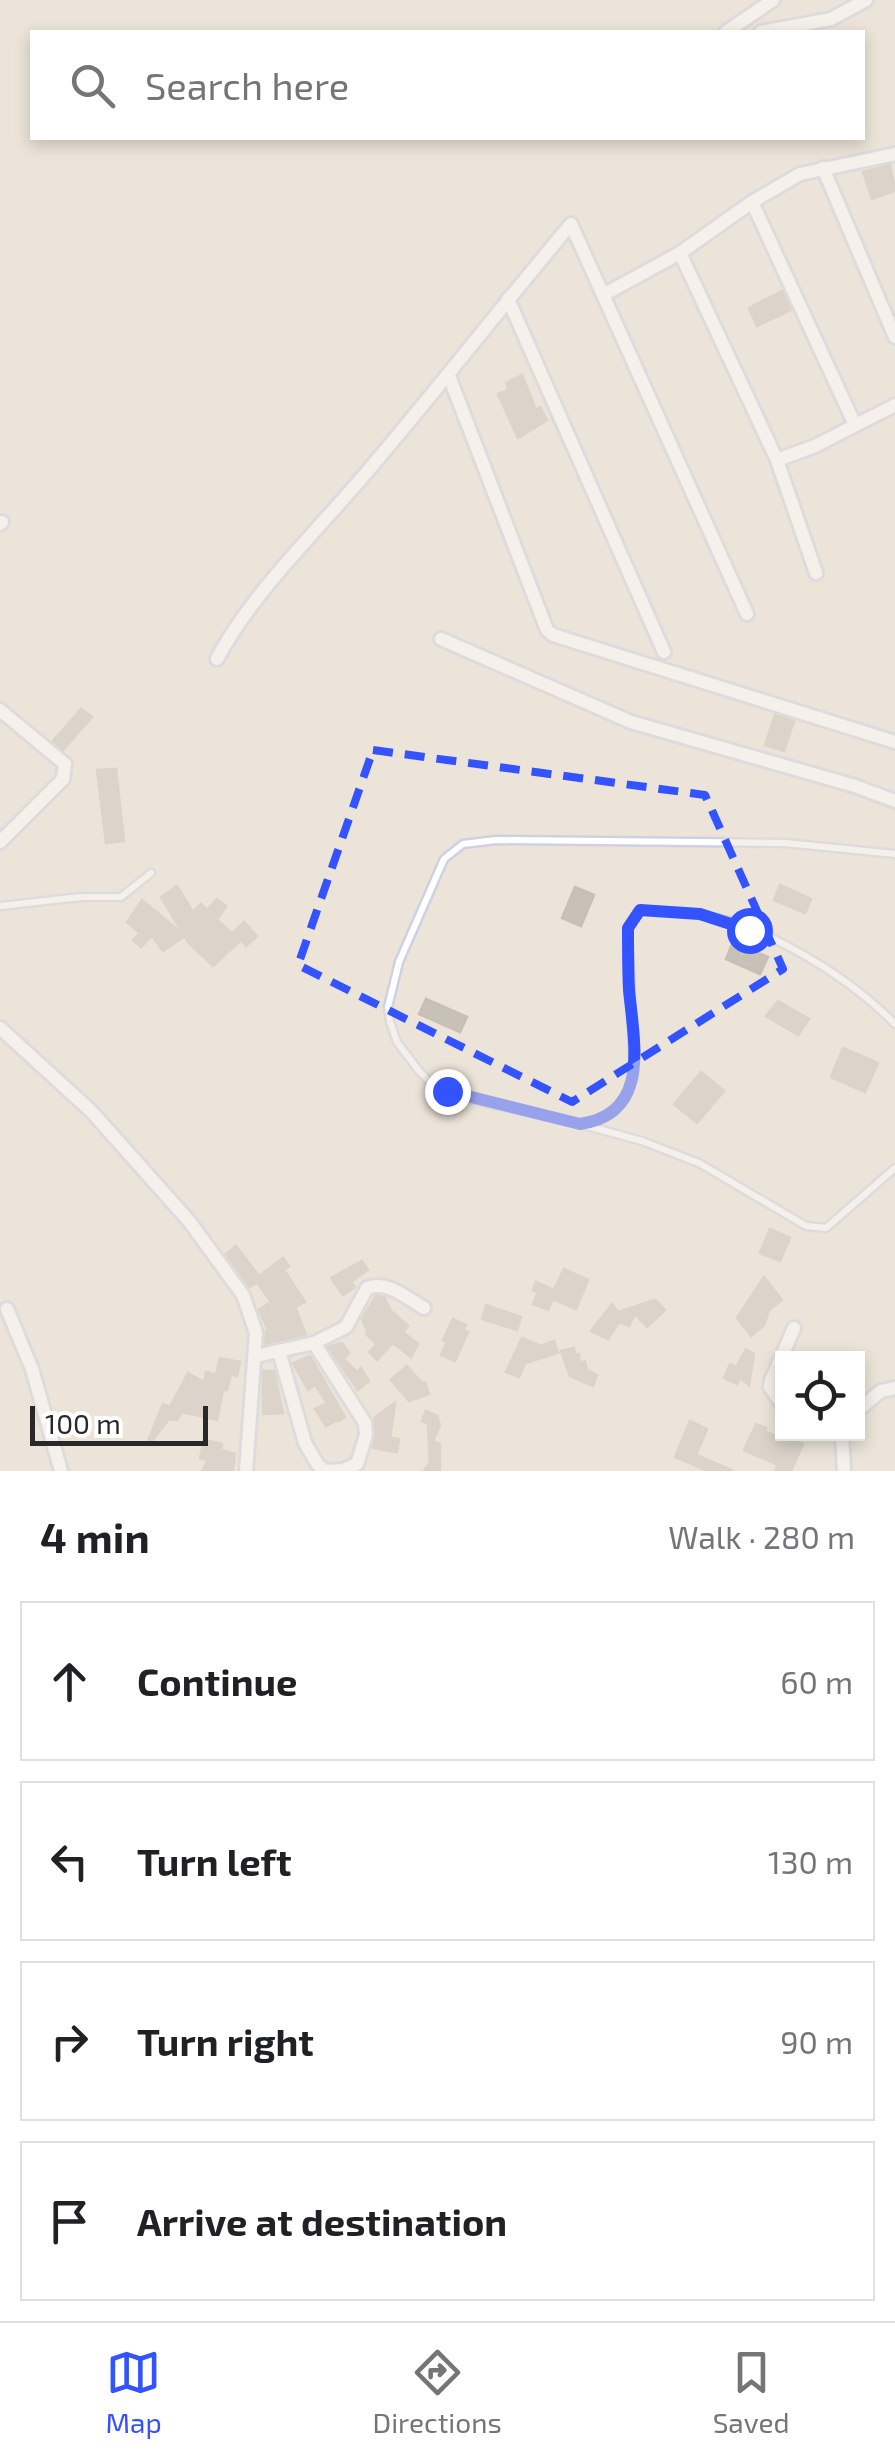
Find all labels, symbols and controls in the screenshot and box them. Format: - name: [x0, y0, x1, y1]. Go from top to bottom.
- search box: [30, 30, 865, 140]
- icon: search: [65, 58, 120, 113]
- text: Search here: [145, 62, 349, 108]
- route start: [727, 908, 773, 954]
- route end: [425, 1069, 471, 1115]
- map controls: [775, 1351, 865, 1441]
- button: locate: [775, 1351, 865, 1441]
- scale bar: [30, 1401, 208, 1446]
- text: 100 m: [45, 1406, 121, 1440]
- text: 4 min: [40, 1511, 150, 1561]
- text: Walk · 280 m: [668, 1517, 855, 1555]
- icon: ahead: [42, 1654, 97, 1709]
- text: Continue: [137, 1658, 297, 1704]
- text: 60 m: [780, 1662, 853, 1700]
- icon: left: [42, 1834, 97, 1889]
- text: Turn left: [137, 1838, 292, 1884]
- text: 130 m: [768, 1842, 853, 1880]
- icon: right: [42, 2014, 97, 2069]
- text: Turn right: [137, 2018, 314, 2064]
- text: 90 m: [780, 2022, 853, 2060]
- icon: arrive: [42, 2194, 97, 2249]
- text: Arrive at destination: [137, 2198, 507, 2244]
- tab: Map: [105, 2345, 162, 2439]
- tab: Directions: [373, 2345, 502, 2439]
- tab: Saved: [713, 2345, 790, 2439]

